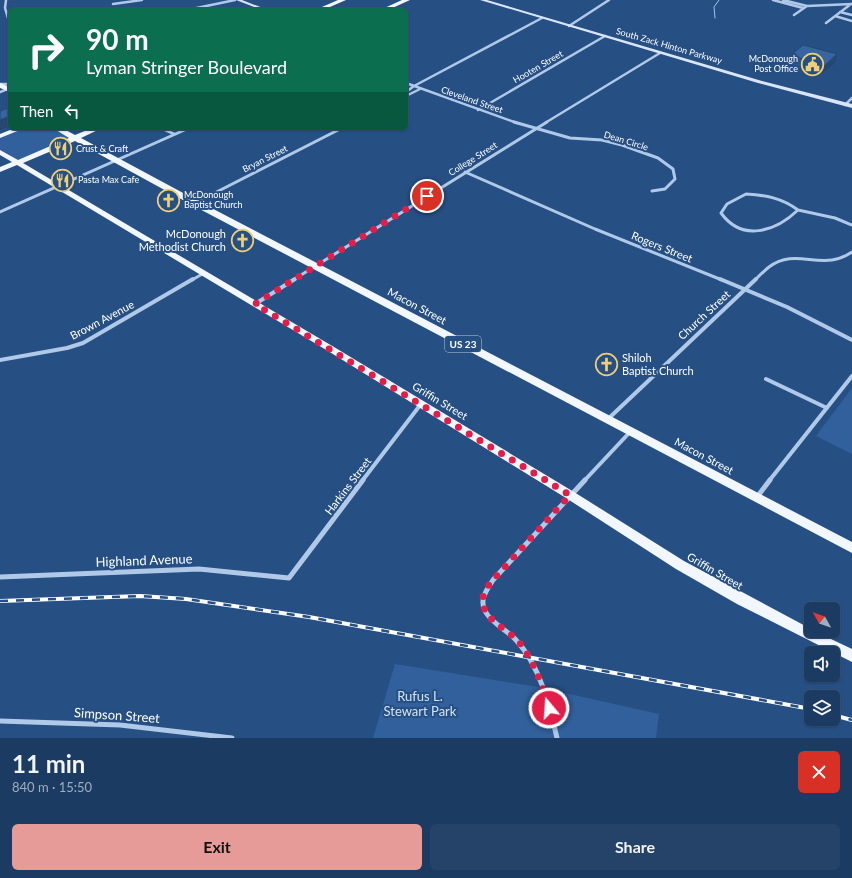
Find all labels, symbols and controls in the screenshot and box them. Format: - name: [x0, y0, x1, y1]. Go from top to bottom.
- text: 90 m: [86, 22, 149, 56]
- icon: right: [20, 24, 72, 76]
- street label: South Zack Hinton Parkway: [615, 25, 724, 66]
- street label: Hooten Street: [511, 47, 565, 85]
- public building icon: McDonough Post Office: [800, 51, 826, 77]
- place label: McDonough Post Office: [749, 53, 798, 74]
- text: Lyman Stringer Boulevard: [86, 56, 287, 78]
- street label: Cleveland Street: [440, 84, 505, 116]
- icon: left: [61, 100, 83, 122]
- text: Then: [20, 102, 53, 120]
- street label: Dean Circle: [603, 129, 650, 153]
- restaurant icon: Crust & Craft: [48, 136, 74, 162]
- street label: College Street: [446, 139, 500, 178]
- street label: Bryan Street: [240, 142, 290, 175]
- place label: Crust & Craft: [76, 143, 129, 154]
- restaurant icon: Pasta Max Cafe: [49, 167, 75, 193]
- place label: Pasta Max Cafe: [78, 174, 140, 185]
- pin: [410, 179, 444, 213]
- icon: arrive: [416, 185, 438, 207]
- church icon: McDonough Baptist Church: [156, 187, 182, 213]
- place label: McDonough Baptist Church: [184, 189, 243, 210]
- place label: McDonough Methodist Church: [139, 227, 226, 253]
- church icon: McDonough Methodist Church: [229, 227, 255, 253]
- street label: Rogers Street: [630, 228, 695, 265]
- street label: Macon Street: [386, 285, 449, 327]
- street label: Church Street: [675, 287, 732, 342]
- street label: Brown Avenue: [68, 297, 136, 342]
- road number: US 23: [445, 336, 481, 352]
- church icon: Shiloh Baptist Church: [593, 351, 619, 377]
- place label: Shiloh Baptist Church: [622, 351, 694, 377]
- street label: Griffin Street: [410, 379, 470, 422]
- street label: Macon Street: [673, 435, 736, 477]
- street label: Harkins Street: [322, 454, 373, 517]
- street label: Griffin Street: [685, 549, 746, 592]
- street label: Highland Avenue: [95, 550, 193, 570]
- north arrow: [804, 602, 840, 638]
- map controls: [804, 602, 840, 726]
- button: sound: [804, 646, 840, 682]
- position arrow: [528, 687, 570, 729]
- park label: Rufus L. Stewart Park: [384, 688, 457, 719]
- button: layers: [804, 690, 840, 726]
- street label: Simpson Street: [74, 704, 161, 726]
- text: 11 min: [12, 749, 85, 778]
- button: close: [798, 751, 840, 793]
- text: 840 m · 15:50: [12, 779, 92, 795]
- button: Exit: [12, 824, 422, 870]
- button: Share: [430, 824, 840, 870]

